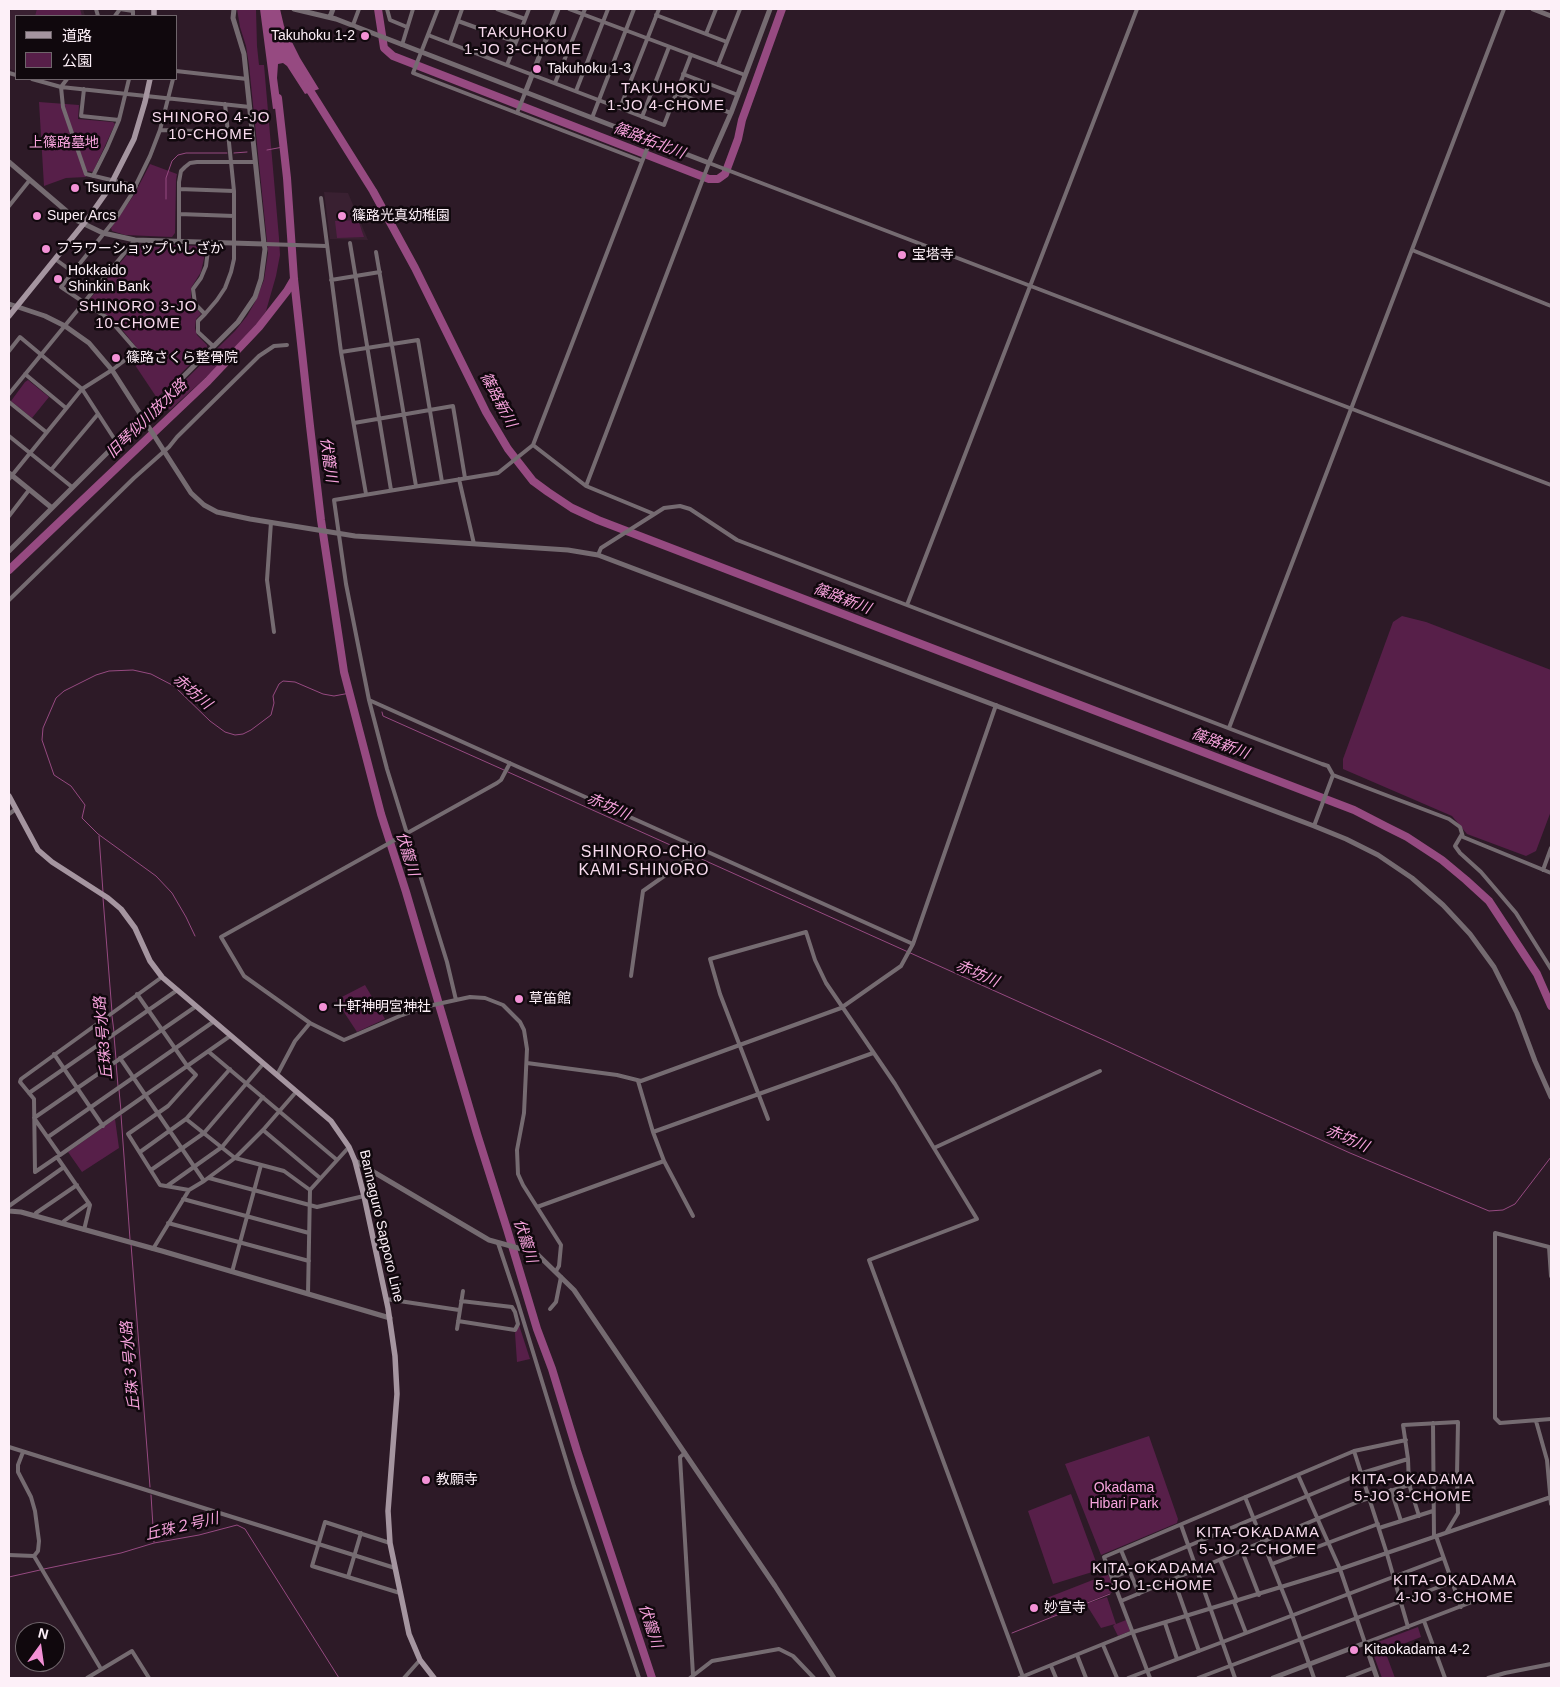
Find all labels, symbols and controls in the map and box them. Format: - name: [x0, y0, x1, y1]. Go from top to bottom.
- legend: [15, 15, 178, 80]
- district label: TAKUHOKU 1-JO 3-CHOME: [463, 24, 583, 59]
- text: 道路: [62, 27, 92, 44]
- place label: Takuhoku 1-2: [271, 28, 355, 44]
- marker: Takuhoku 1-2: [359, 30, 371, 42]
- text: 公園: [62, 52, 92, 69]
- place label: Takuhoku 1-3: [547, 61, 631, 77]
- marker: Takuhoku 1-3: [531, 63, 543, 75]
- district label: TAKUHOKU 1-JO 4-CHOME: [606, 80, 726, 115]
- district label: SHINORO 4-JO 10-CHOME: [150, 109, 272, 144]
- water label: 篠路拓北川: [611, 119, 687, 163]
- park label: 上篠路墓地: [29, 135, 99, 151]
- place label: Tsuruha: [85, 180, 135, 196]
- marker: Tsuruha: [69, 182, 81, 194]
- place label: Super Arcs: [47, 208, 116, 224]
- place label: 篠路光真幼稚園: [352, 208, 450, 224]
- marker: Super Arcs: [31, 210, 43, 222]
- marker: 篠路光真幼稚園: [336, 210, 348, 222]
- place label: フラワーショップいしざか: [56, 241, 224, 257]
- marker: フラワーショップいしざか: [40, 243, 52, 255]
- place label: 宝塔寺: [912, 247, 954, 263]
- marker: 宝塔寺: [896, 249, 908, 261]
- place label: Hokkaido Shinkin Bank: [68, 263, 150, 296]
- marker: Hokkaido Shinkin Bank: [52, 273, 64, 285]
- district label: SHINORO 3-JO 10-CHOME: [77, 298, 199, 333]
- place label: 篠路さくら整骨院: [126, 350, 238, 366]
- marker: 篠路さくら整骨院: [110, 352, 122, 364]
- water label: 篠路新川: [476, 369, 520, 431]
- water label: 旧琴似川放水路: [103, 376, 191, 462]
- water label: 伏籠川: [316, 436, 340, 484]
- water label: 篠路新川: [811, 580, 873, 618]
- water label: 赤坊川: [169, 670, 215, 714]
- water label: 篠路新川: [1189, 725, 1251, 763]
- water label: 赤坊川: [584, 790, 632, 824]
- water label: 伏籠川: [392, 830, 422, 878]
- district label: SHINORO-CHO KAMI-SHINORO: [577, 843, 711, 881]
- water label: 赤坊川: [953, 957, 1001, 991]
- place label: 草笛館: [529, 991, 571, 1007]
- marker: 草笛館: [513, 993, 525, 1005]
- water label: 丘珠3号水路: [91, 996, 117, 1080]
- place label: 十軒神明宮神社: [333, 999, 431, 1015]
- marker: 十軒神明宮神社: [317, 1001, 329, 1013]
- water label: 赤坊川: [1323, 1122, 1371, 1156]
- street label: Bannaguro Sapporo Line: [355, 1148, 407, 1304]
- water label: 伏籠川: [509, 1217, 541, 1265]
- water label: 丘珠３号水路: [118, 1320, 144, 1412]
- district label: KITA-OKADAMA 5-JO 3-CHOME: [1349, 1471, 1477, 1506]
- place label: 教願寺: [436, 1472, 478, 1488]
- marker: 教願寺: [420, 1474, 432, 1486]
- park label: Okadama Hibari Park: [1089, 1480, 1159, 1512]
- water label: 丘珠２号川: [143, 1510, 221, 1544]
- district label: KITA-OKADAMA 5-JO 2-CHOME: [1194, 1524, 1322, 1559]
- district label: KITA-OKADAMA 5-JO 1-CHOME: [1090, 1560, 1218, 1595]
- district label: KITA-OKADAMA 4-JO 3-CHOME: [1391, 1572, 1519, 1607]
- place label: 妙宣寺: [1044, 1600, 1086, 1616]
- water label: 伏籠川: [634, 1602, 666, 1650]
- marker: 妙宣寺: [1028, 1602, 1040, 1614]
- north arrow: [15, 1622, 65, 1672]
- text: N: [37, 1624, 50, 1642]
- place label: Kitaokadama 4-2: [1364, 1642, 1470, 1658]
- marker: Kitaokadama 4-2: [1348, 1644, 1360, 1656]

